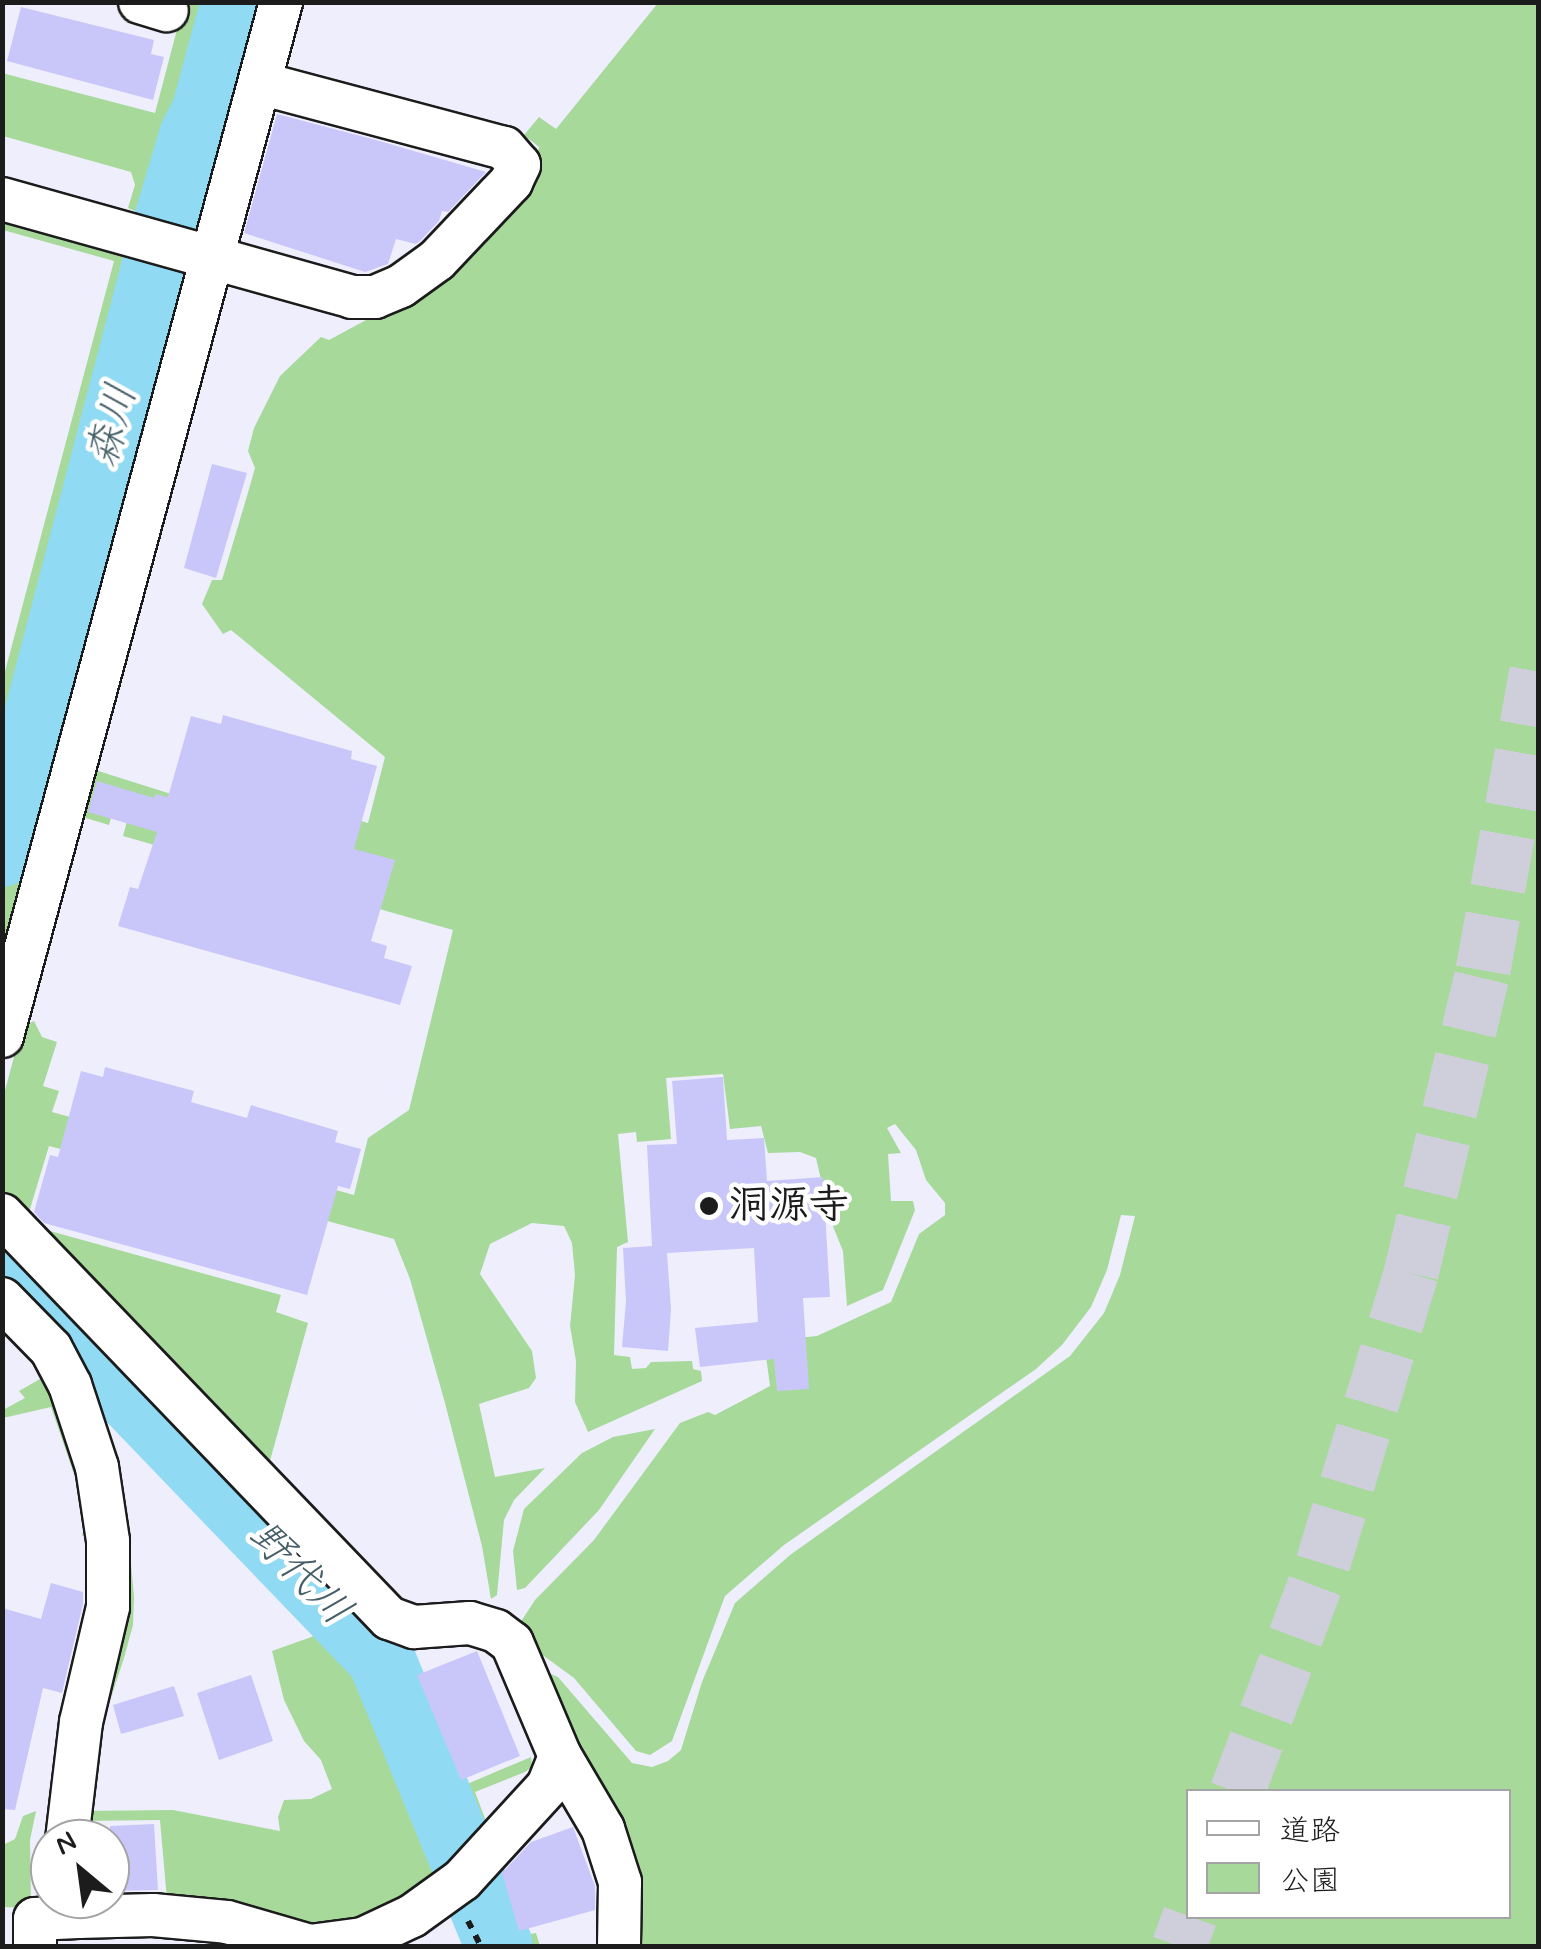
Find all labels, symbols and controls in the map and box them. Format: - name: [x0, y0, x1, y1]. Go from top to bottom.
- water label: 森川: [79, 379, 149, 473]
- place label: 洞源寺: [729, 1182, 849, 1230]
- marker: 洞源寺: [698, 1195, 720, 1217]
- water label: 野代川: [237, 1511, 361, 1637]
- legend: [1186, 1789, 1511, 1919]
- text: 道路: [1280, 1812, 1340, 1851]
- north arrow: [30, 1819, 130, 1919]
- text: N: [49, 1823, 83, 1865]
- text: 公園: [1280, 1862, 1340, 1901]

